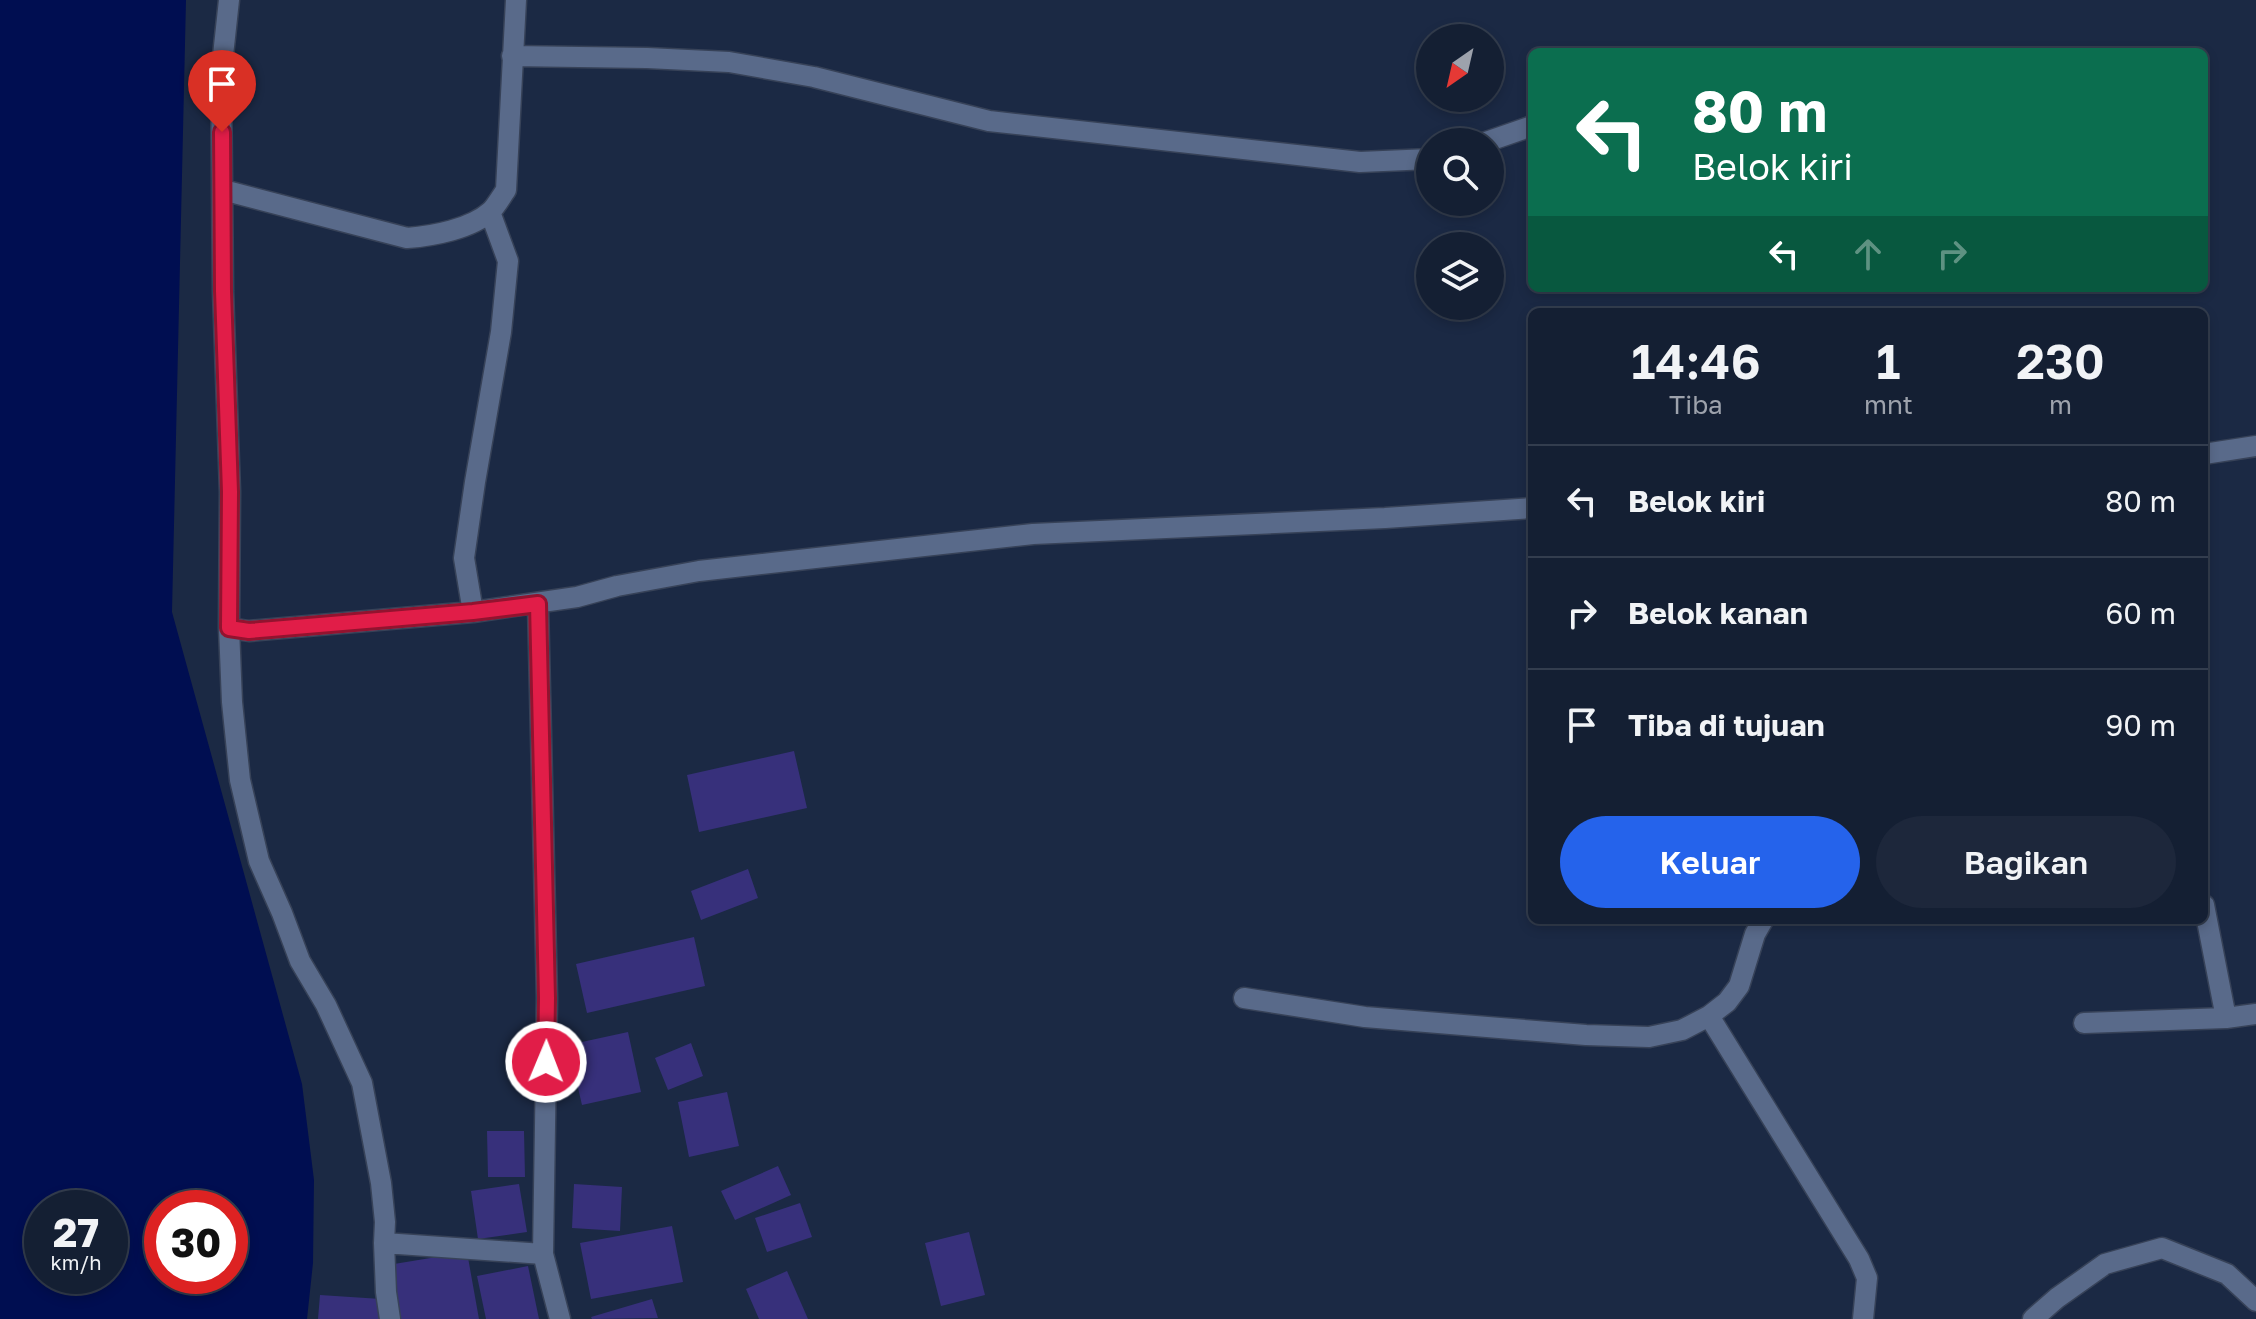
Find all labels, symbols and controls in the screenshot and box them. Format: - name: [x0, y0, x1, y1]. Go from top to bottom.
- north arrow: [1416, 24, 1504, 112]
- map controls: [1416, 24, 1504, 320]
- pin: [188, 50, 256, 132]
- icon: arrive: [200, 62, 244, 106]
- text: 80 m: [1692, 77, 1827, 144]
- icon: left: [1560, 80, 1664, 184]
- button: search: [1416, 128, 1504, 216]
- text: Belok kiri: [1692, 145, 1853, 188]
- button: layers: [1416, 232, 1504, 320]
- icon: left: [1762, 232, 1806, 276]
- icon: ahead: [1846, 232, 1890, 276]
- icon: right: [1930, 232, 1974, 276]
- text: 14:46: [1631, 332, 1761, 390]
- text: 1: [1876, 332, 1901, 390]
- text: 230: [2016, 332, 2105, 390]
- text: Tiba: [1669, 389, 1723, 420]
- text: mnt: [1864, 389, 1913, 420]
- text: m: [2049, 389, 2072, 420]
- icon: left: [1560, 479, 1604, 523]
- text: Belok kiri: [1628, 483, 1765, 519]
- text: 80 m: [2105, 483, 2176, 519]
- icon: right: [1560, 591, 1604, 635]
- text: Belok kanan: [1628, 595, 1808, 631]
- text: 60 m: [2105, 595, 2176, 631]
- icon: arrive: [1560, 703, 1604, 747]
- text: Tiba di tujuan: [1628, 707, 1825, 743]
- text: 90 m: [2105, 707, 2176, 743]
- button: Keluar: [1560, 816, 1860, 908]
- button: Bagikan: [1876, 816, 2176, 908]
- position arrow: [504, 1020, 588, 1104]
- speed limit sign: 30: [144, 1190, 248, 1294]
- text: 27: [53, 1208, 99, 1256]
- text: km/h: [51, 1250, 101, 1274]

